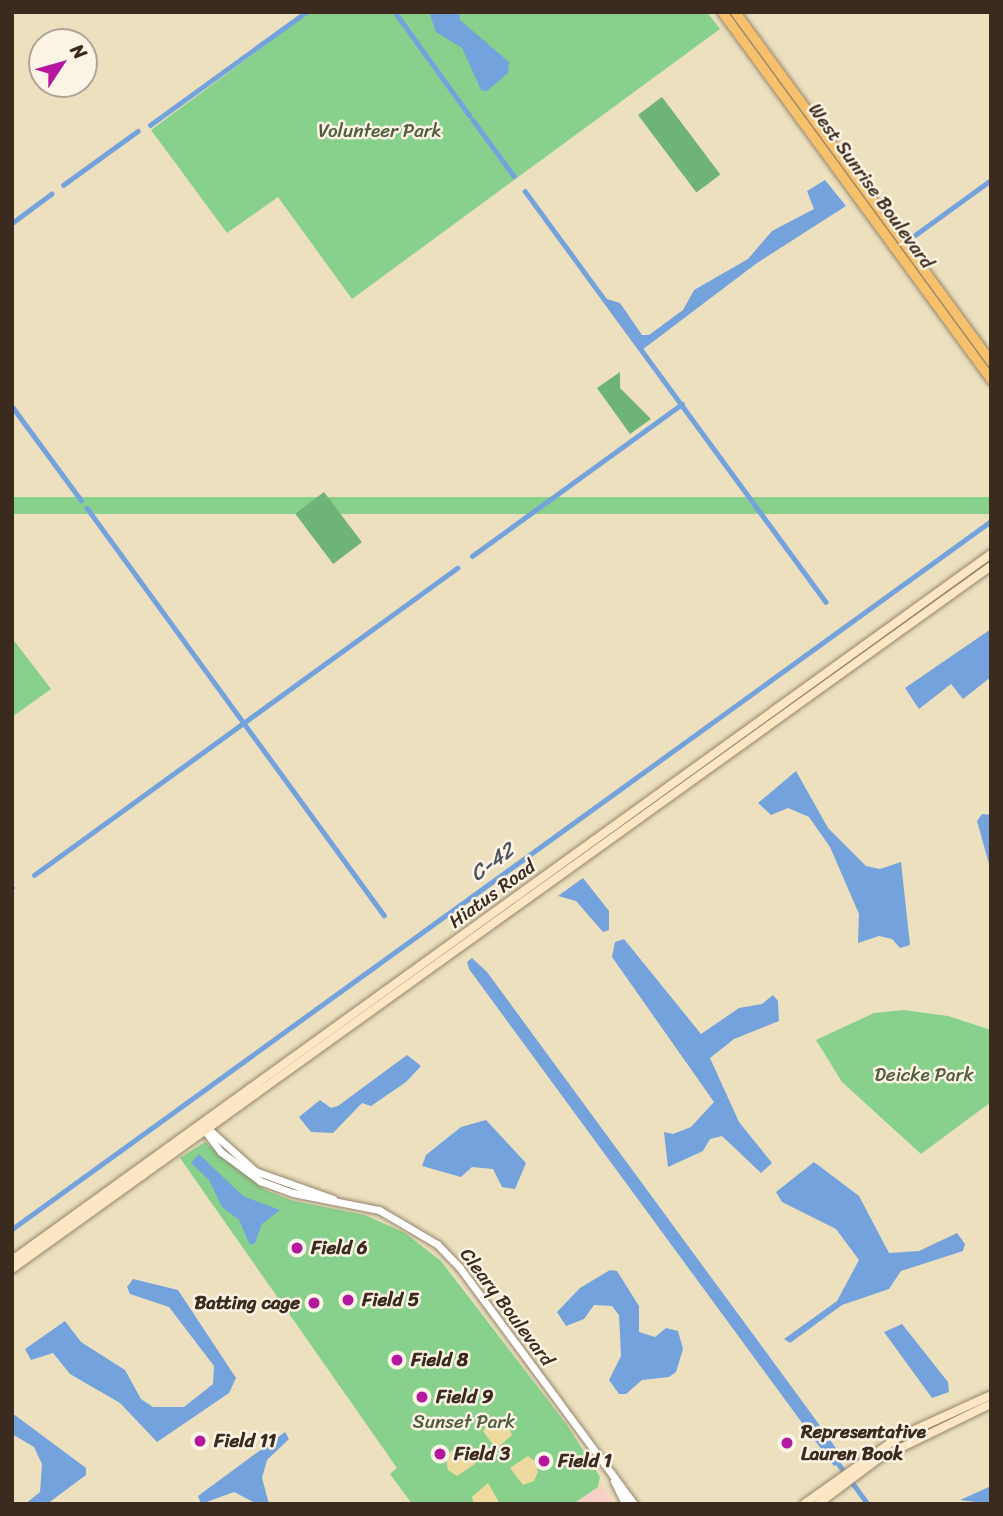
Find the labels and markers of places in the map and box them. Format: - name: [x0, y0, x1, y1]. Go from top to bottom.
- place label: Field 6: [311, 1237, 368, 1259]
- marker: Field 6: [289, 1240, 305, 1256]
- place label: Field 5: [362, 1289, 419, 1311]
- place label: Batting cage: [194, 1292, 300, 1314]
- marker: Field 5: [340, 1292, 356, 1308]
- marker: Batting cage: [306, 1295, 322, 1311]
- place label: Field 8: [411, 1349, 468, 1371]
- marker: Field 8: [389, 1352, 405, 1368]
- place label: Field 9: [436, 1386, 493, 1408]
- marker: Field 9: [414, 1389, 430, 1405]
- place label: Representative Lauren Book: [801, 1421, 926, 1465]
- place label: Field 11: [214, 1430, 276, 1452]
- marker: Field 11: [192, 1433, 208, 1449]
- marker: Representative Lauren Book: [779, 1435, 795, 1451]
- place label: Field 3: [454, 1443, 510, 1465]
- marker: Field 3: [432, 1446, 448, 1462]
- place label: Field 1: [558, 1450, 612, 1472]
- marker: Field 1: [536, 1453, 552, 1469]

